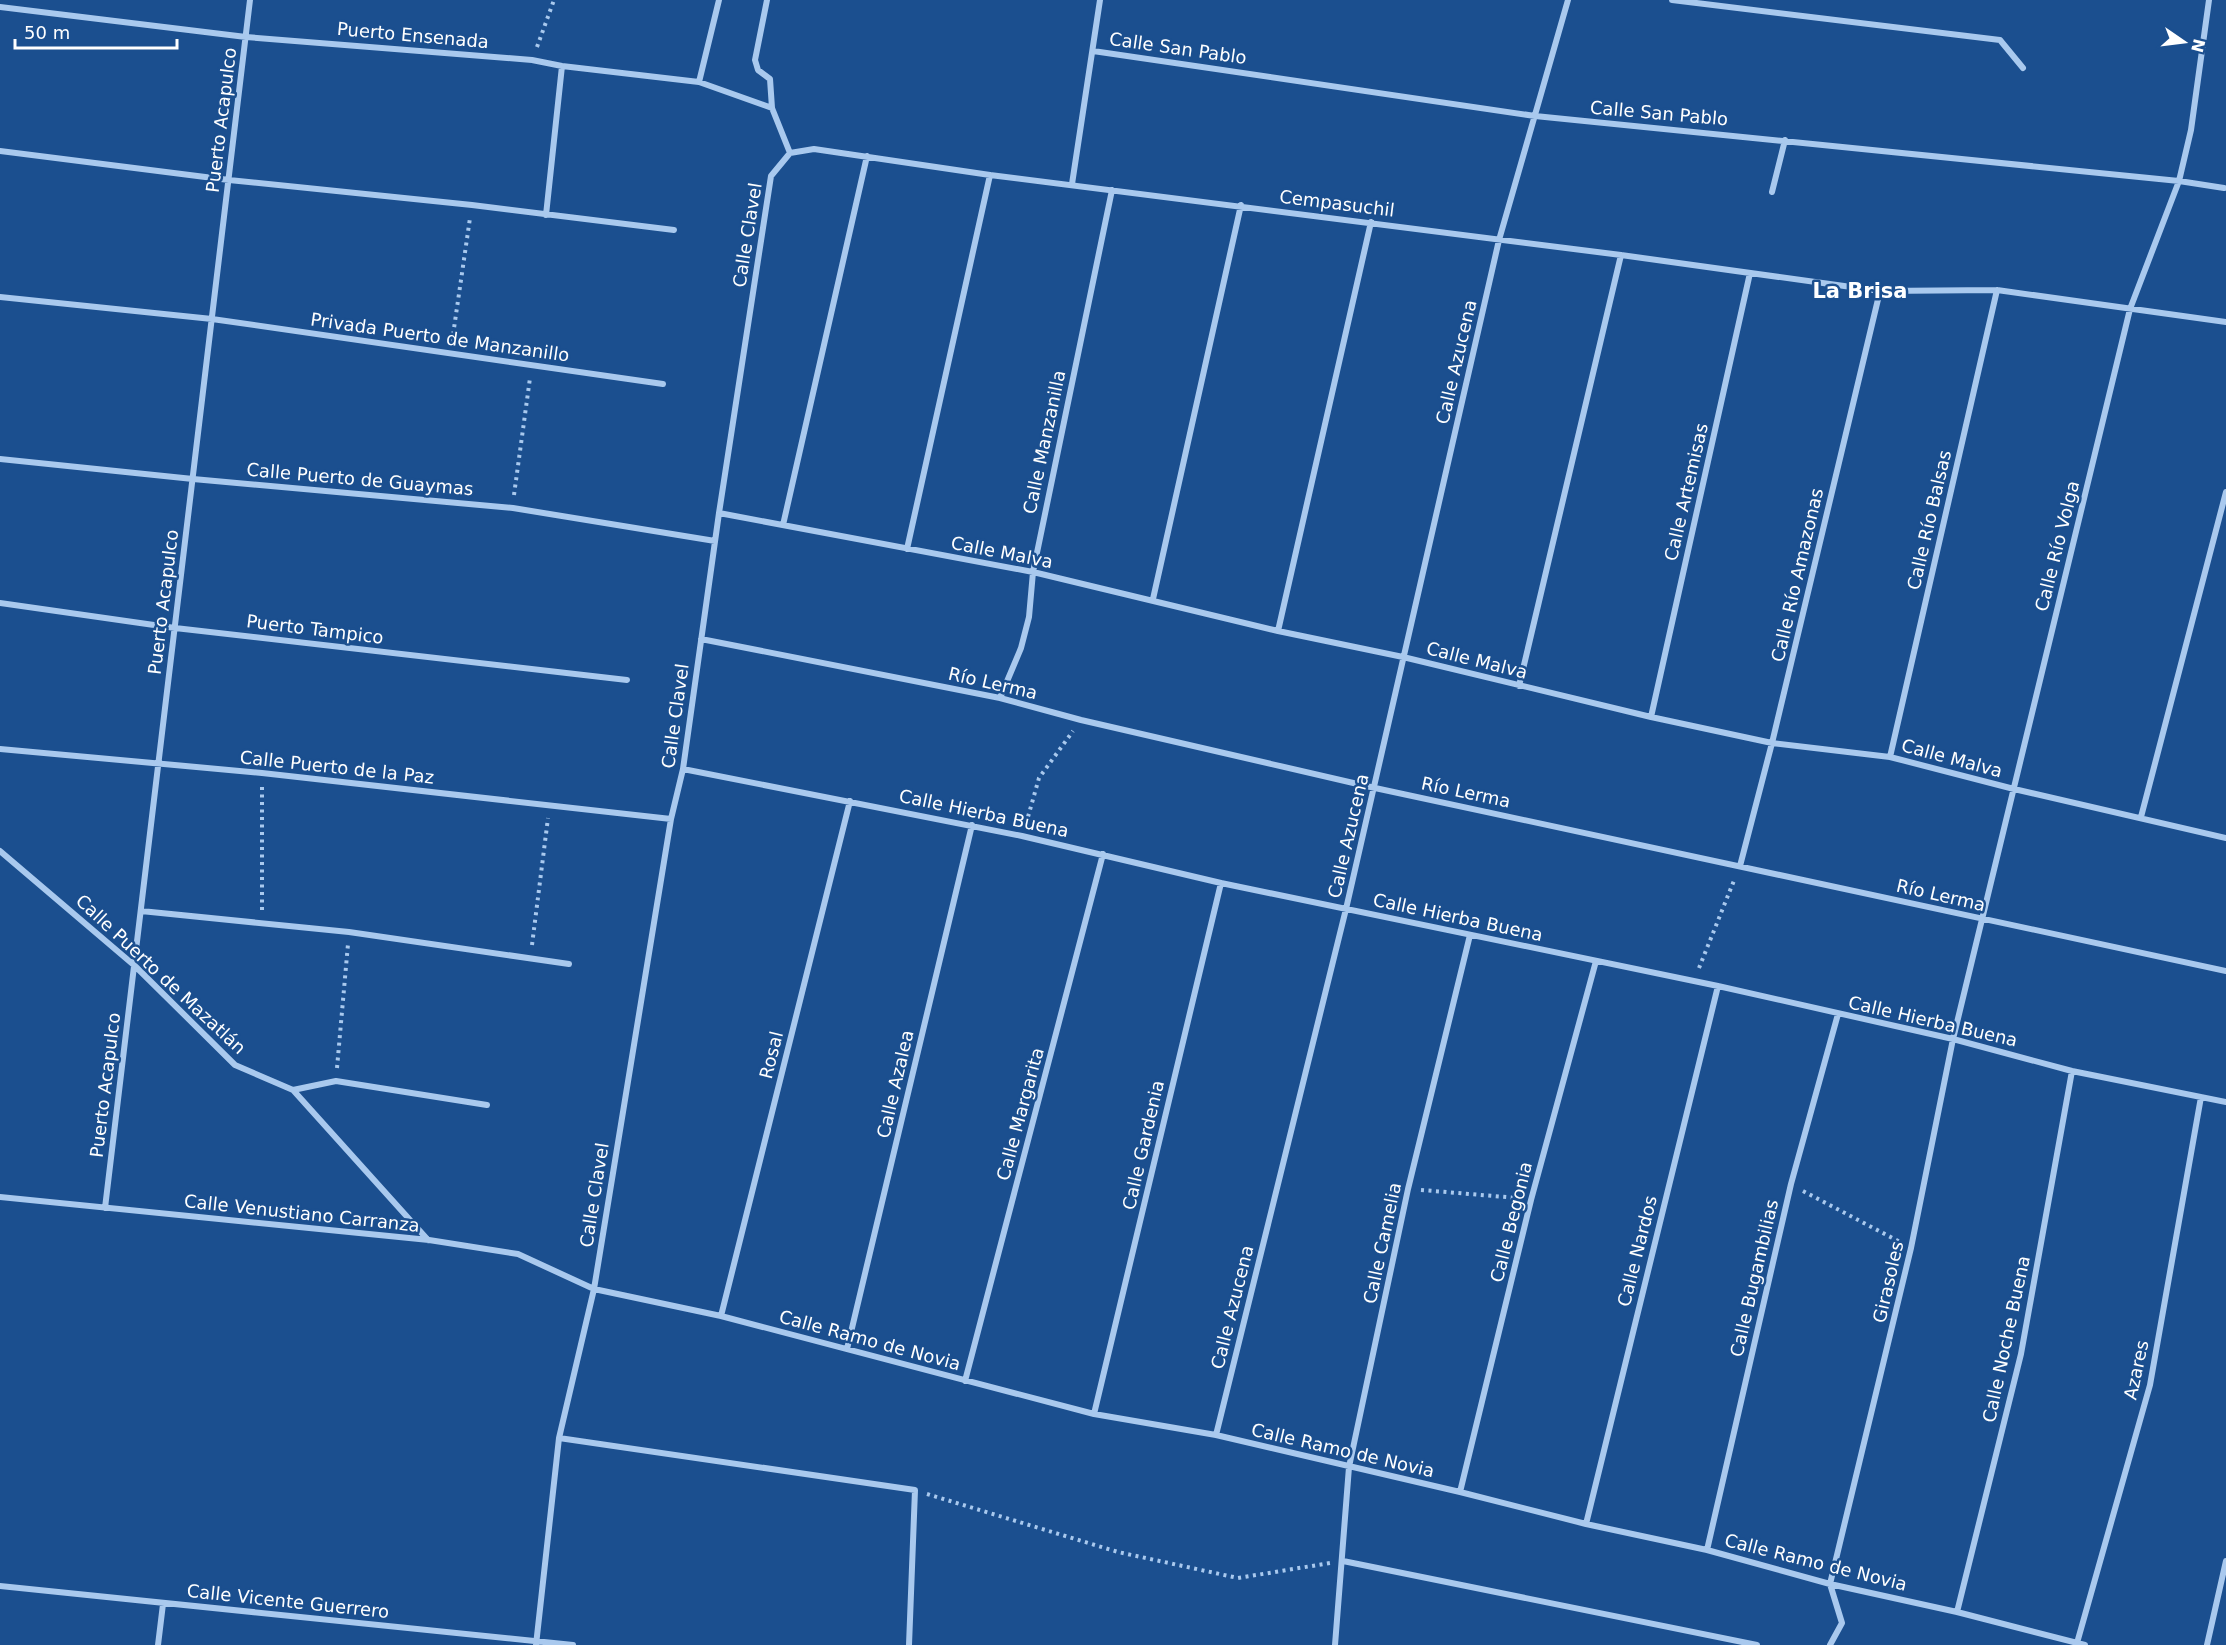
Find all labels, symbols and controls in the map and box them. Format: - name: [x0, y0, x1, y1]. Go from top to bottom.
- scale bar: [15, 12, 177, 50]
- north arrow: [2154, 12, 2214, 72]
- street label: Puerto Ensenada: [336, 18, 490, 52]
- text: 50 m: [24, 22, 70, 43]
- street label: Calle San Pablo: [1108, 28, 1248, 68]
- text: N: [2187, 37, 2209, 54]
- street label: Puerto Acapulco: [202, 46, 240, 194]
- street label: Calle San Pablo: [1589, 97, 1729, 129]
- street label: Calle Clavel: [728, 181, 766, 289]
- street label: Cempasuchil: [1278, 186, 1396, 220]
- district label: La Brisa: [1812, 279, 1908, 303]
- street label: Calle Azucena: [1431, 298, 1481, 426]
- street label: Privada Puerto de Manzanillo: [309, 308, 571, 366]
- street label: Calle Manzanilla: [1019, 368, 1069, 516]
- street label: Calle Artemisas: [1660, 421, 1712, 563]
- street label: Calle Río Balsas: [1903, 448, 1955, 592]
- street label: Calle Puerto de Guaymas: [246, 459, 474, 499]
- street label: Calle Río Volga: [2031, 478, 2083, 614]
- street label: Calle Río Amazonas: [1767, 486, 1827, 664]
- street label: Puerto Acapulco: [144, 528, 182, 676]
- street label: Calle Malva: [949, 532, 1055, 572]
- street label: Puerto Tampico: [245, 610, 385, 648]
- street label: Calle Malva: [1424, 637, 1530, 683]
- street label: Calle Clavel: [657, 662, 693, 770]
- street label: Río Lerma: [946, 663, 1040, 703]
- street label: Calle Malva: [1899, 734, 2005, 782]
- street label: Calle Puerto de la Paz: [239, 746, 435, 788]
- street label: Calle Azucena: [1323, 772, 1373, 900]
- street label: Río Lerma: [1419, 772, 1513, 812]
- street label: Calle Hierba Buena: [897, 785, 1071, 841]
- street label: Río Lerma: [1894, 875, 1988, 915]
- street label: Calle Hierba Buena: [1371, 889, 1545, 945]
- street label: Calle Puerto de Mazatlán: [72, 890, 250, 1058]
- street label: Calle Hierba Buena: [1846, 991, 2020, 1051]
- street label: Puerto Acapulco: [86, 1011, 124, 1159]
- street label: Calle Azalea: [872, 1028, 918, 1140]
- street label: Rosal: [755, 1029, 787, 1081]
- street label: Calle Margarita: [992, 1045, 1048, 1183]
- street label: Calle Gardenia: [1118, 1078, 1168, 1212]
- street label: Calle Clavel: [575, 1141, 613, 1249]
- street label: Calle Begonia: [1486, 1159, 1536, 1285]
- street label: Calle Camelia: [1359, 1180, 1405, 1306]
- street label: Calle Venustiano Carranza: [183, 1190, 421, 1236]
- street label: Calle Nardos: [1613, 1193, 1661, 1309]
- street label: Calle Bugambilias: [1726, 1197, 1782, 1359]
- street label: Girasoles: [1868, 1239, 1908, 1325]
- street label: Calle Azucena: [1206, 1243, 1258, 1371]
- street label: Calle Noche Buena: [1978, 1254, 2034, 1424]
- street label: Calle Ramo de Novia: [777, 1306, 963, 1374]
- street label: Azares: [2119, 1338, 2153, 1402]
- street label: Calle Ramo de Novia: [1249, 1419, 1437, 1481]
- street label: Calle Ramo de Novia: [1723, 1529, 1909, 1595]
- street label: Calle Vicente Guerrero: [186, 1580, 390, 1622]

